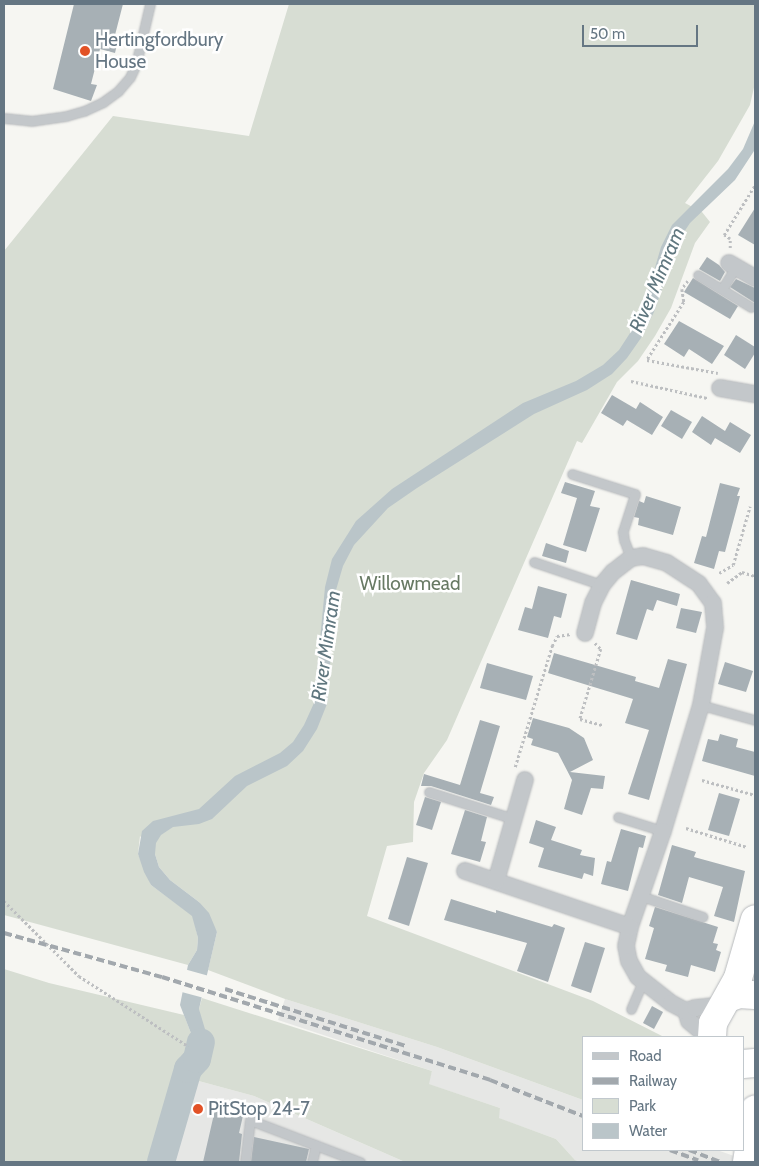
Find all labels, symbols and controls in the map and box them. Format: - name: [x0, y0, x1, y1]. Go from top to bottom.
- scale bar: [584, 15, 700, 47]
- text: 50 m: [590, 25, 625, 43]
- place label: Hertingfordbury House: [95, 29, 223, 73]
- marker: Hertingfordbury House: [79, 45, 91, 57]
- water label: River Mimram: [624, 224, 690, 336]
- park label: Willowmead: [360, 573, 460, 595]
- water label: River Mimram: [306, 589, 346, 703]
- legend: [582, 1036, 744, 1151]
- text: Road: [629, 1047, 662, 1065]
- text: Railway: [629, 1072, 677, 1090]
- text: Park: [629, 1097, 656, 1115]
- place label: PitStop 24-7: [208, 1098, 310, 1120]
- marker: PitStop 24-7: [192, 1103, 204, 1115]
- text: Water: [629, 1122, 667, 1140]

